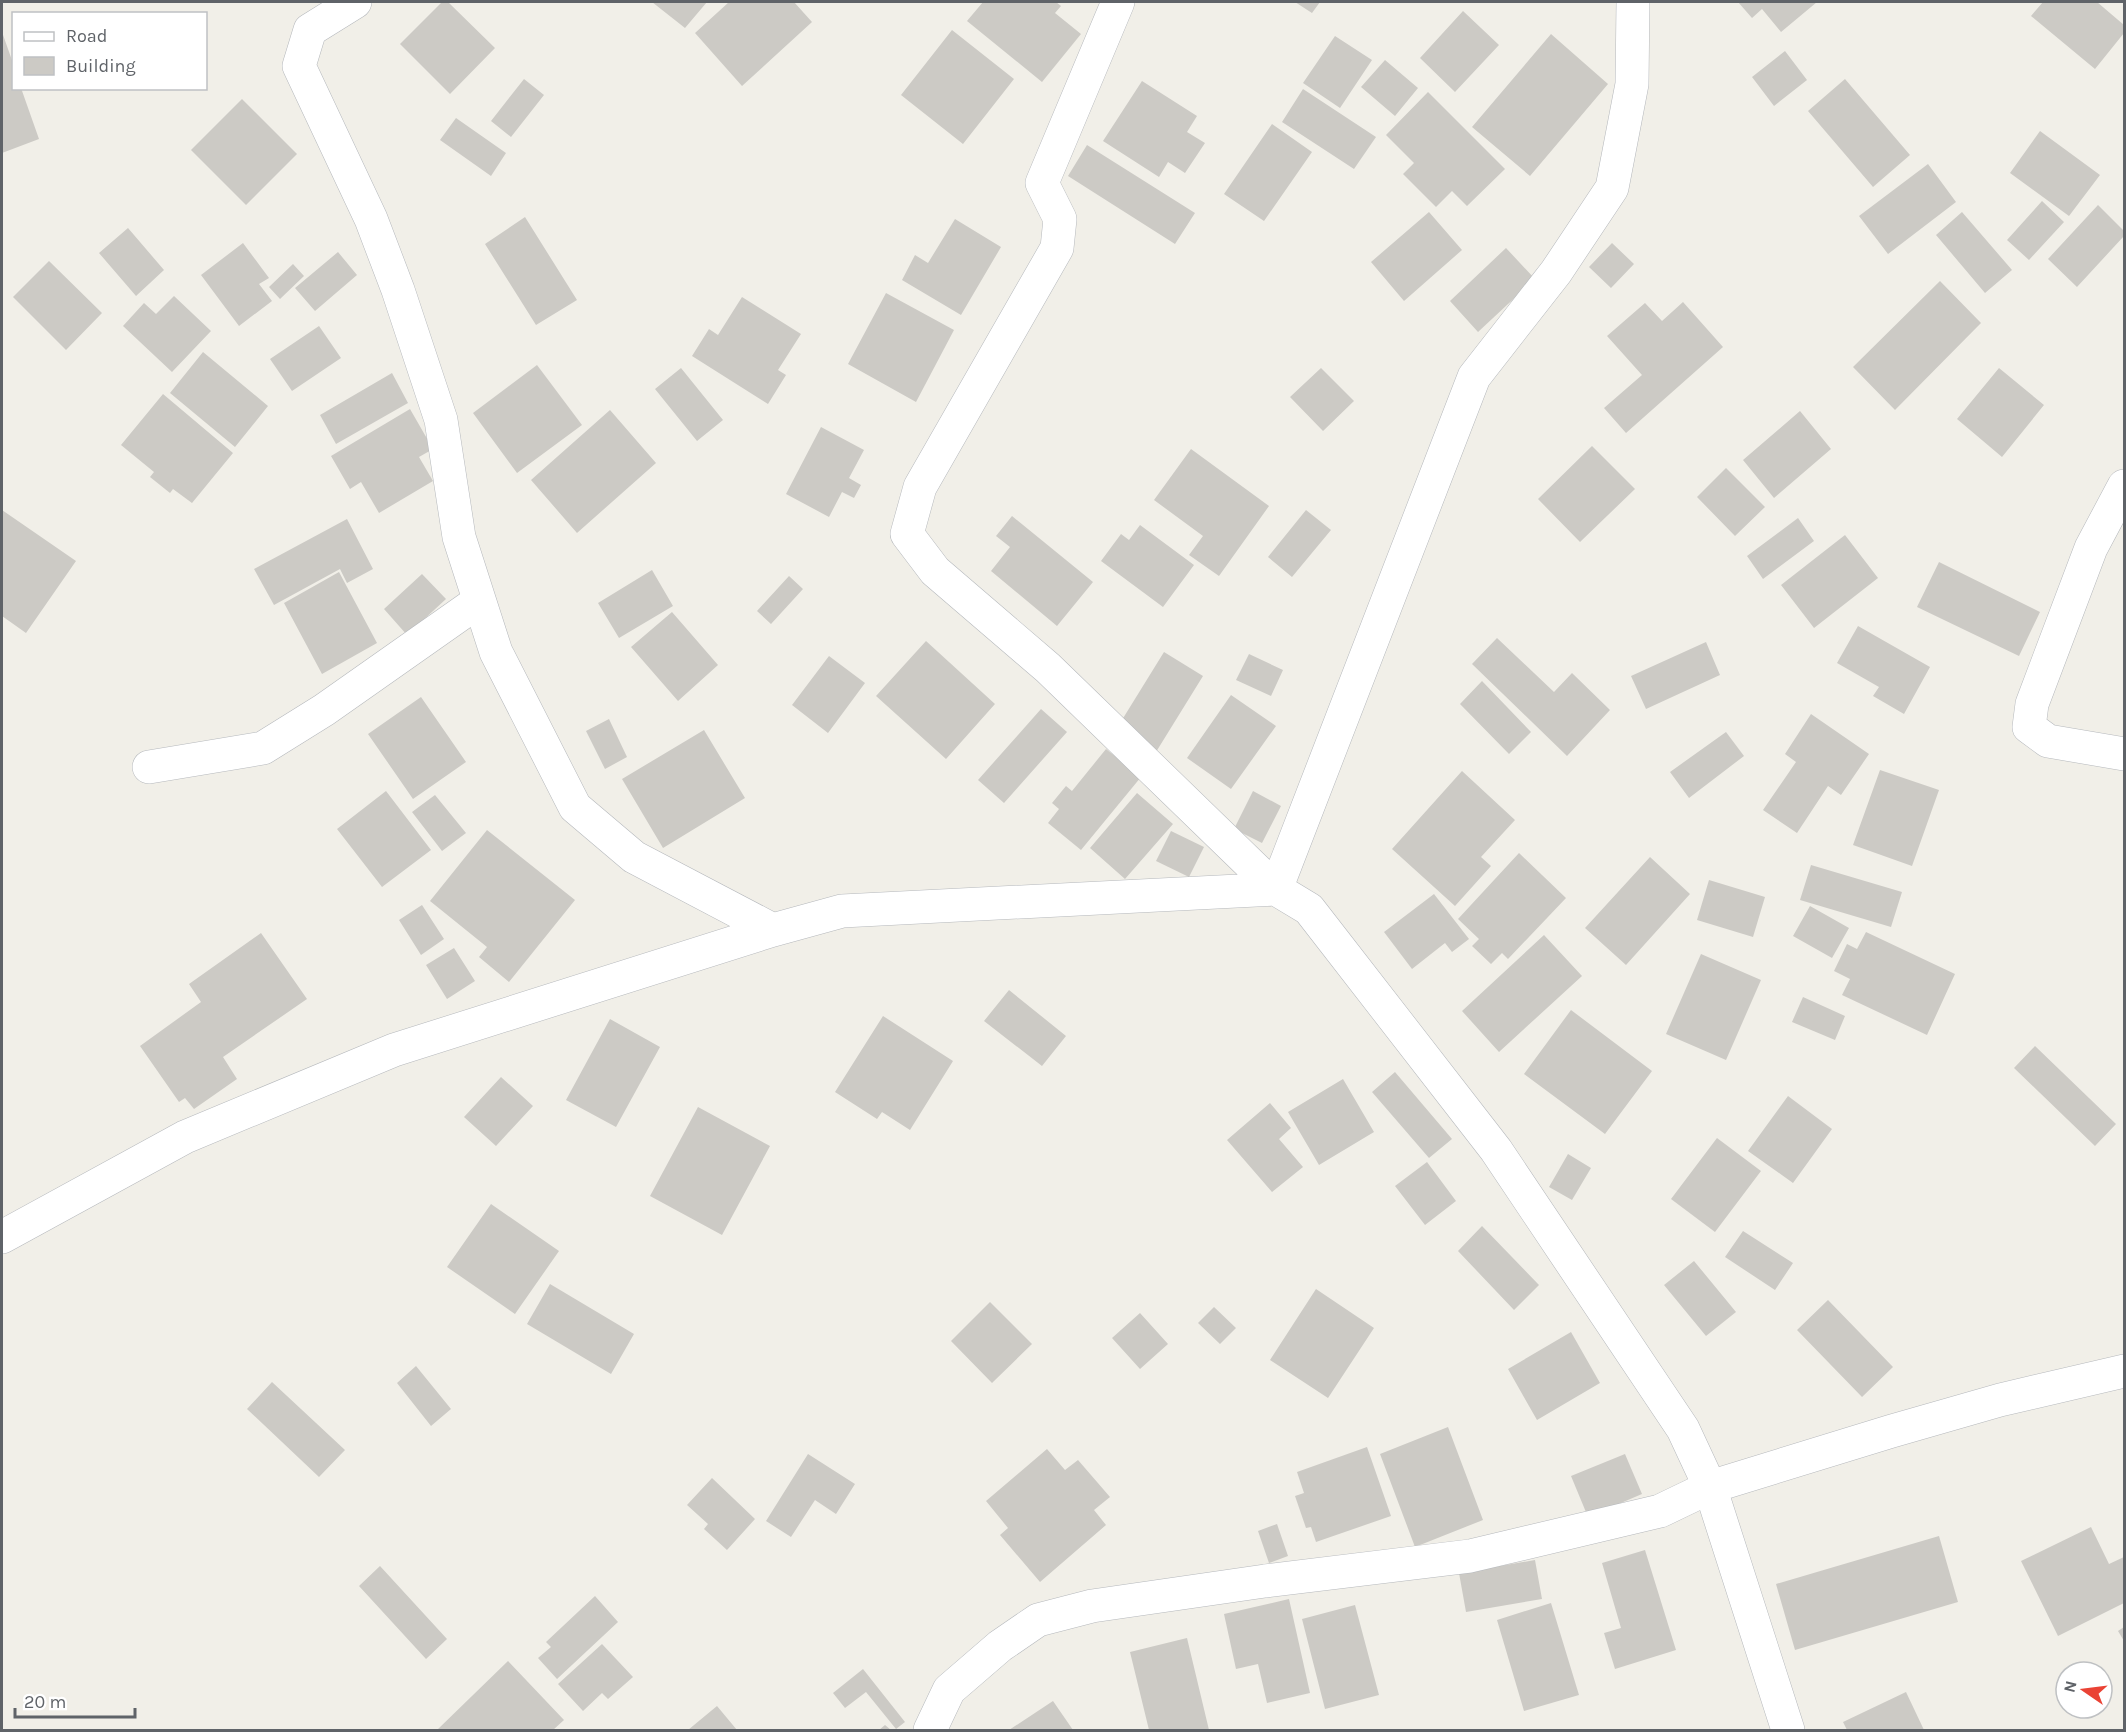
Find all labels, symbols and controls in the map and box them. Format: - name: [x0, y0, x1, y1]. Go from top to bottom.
- legend: [12, 12, 207, 90]
- text: Road: [66, 25, 107, 47]
- text: Building: [66, 55, 136, 77]
- north arrow: [2054, 1660, 2114, 1720]
- text: N: [2059, 1679, 2081, 1694]
- scale bar: [15, 1681, 135, 1719]
- text: 20 m: [24, 1691, 66, 1713]

